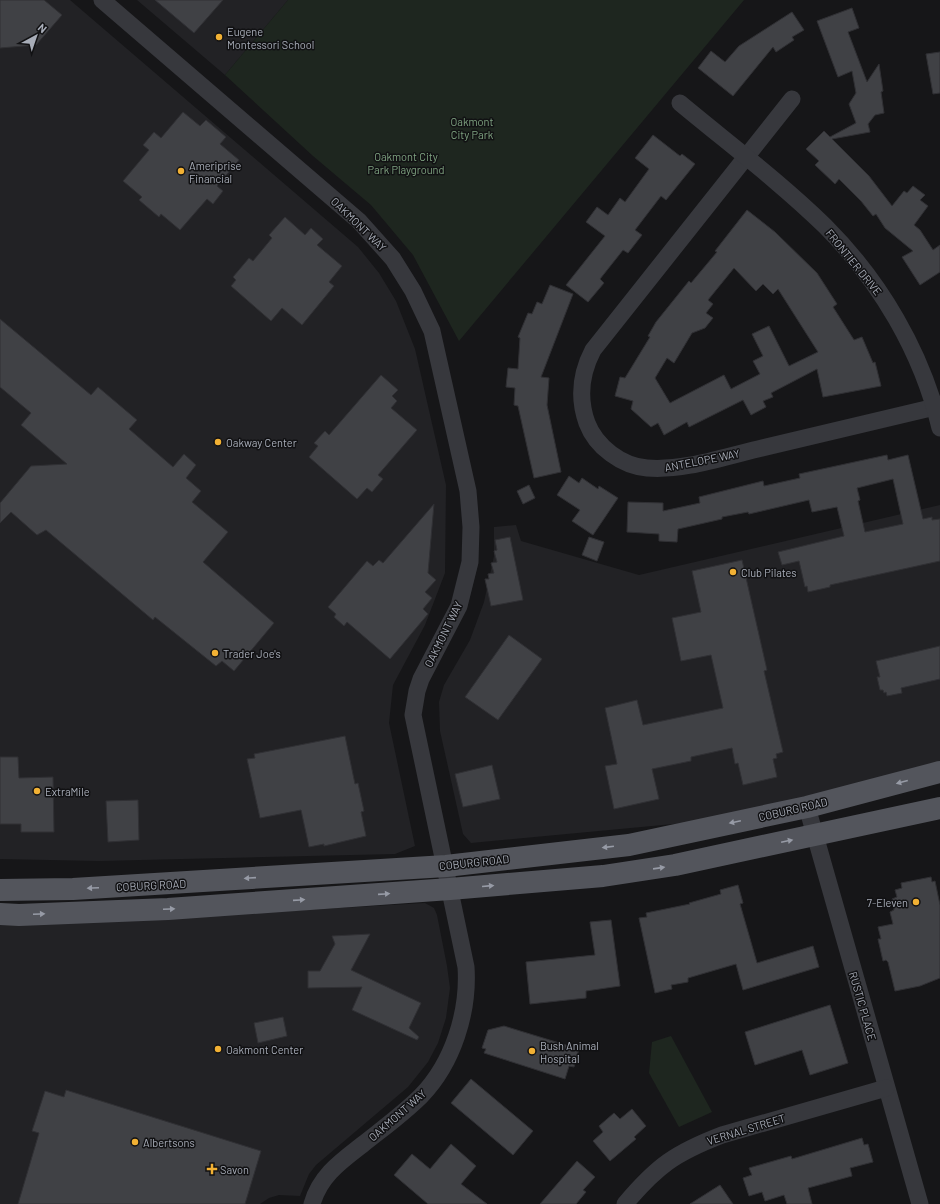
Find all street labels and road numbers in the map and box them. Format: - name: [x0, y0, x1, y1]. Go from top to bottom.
- street label: OAKMONT WAY: [329, 194, 389, 254]
- street label: FRONTIER DRIVE: [823, 226, 885, 298]
- street label: ANTELOPE WAY: [663, 446, 741, 474]
- street label: OAKMONT WAY: [421, 599, 465, 669]
- street label: COBURG ROAD: [757, 795, 829, 823]
- street label: COBURG ROAD: [438, 852, 510, 872]
- street label: COBURG ROAD: [116, 877, 187, 893]
- street label: RUSTIC PLACE: [847, 970, 879, 1042]
- street label: OAKMONT WAY: [366, 1087, 428, 1143]
- street label: VERNAL STREET: [705, 1111, 787, 1147]

